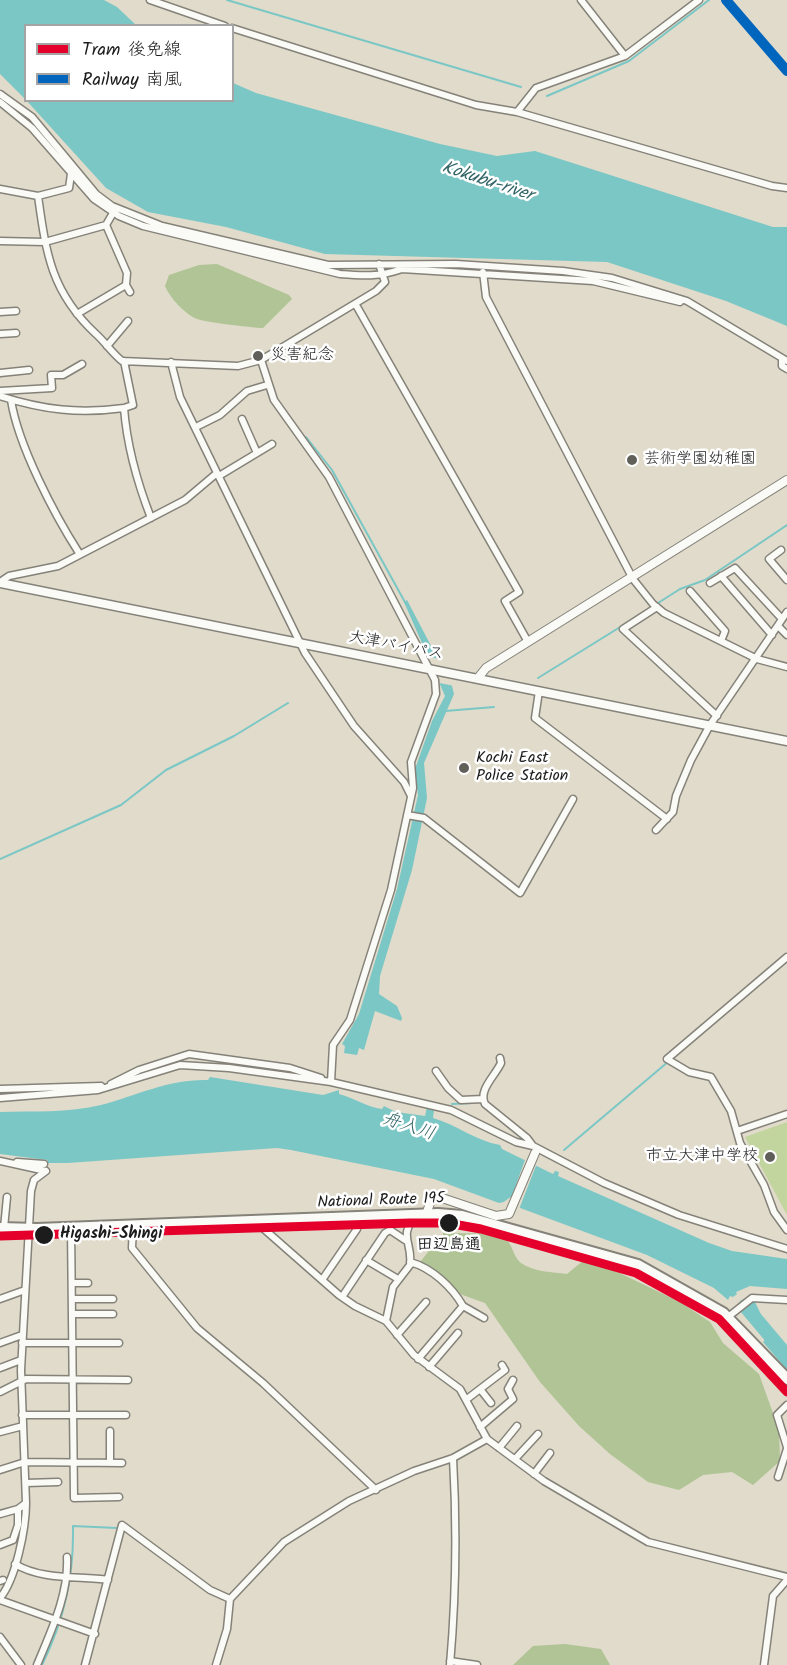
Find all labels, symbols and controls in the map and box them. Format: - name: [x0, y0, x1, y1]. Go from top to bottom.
- legend: [24, 24, 234, 102]
- text: Tram 後免線: [82, 36, 182, 65]
- text: Railway 南風: [82, 66, 182, 95]
- water label: Kokubu-river: [439, 158, 535, 208]
- place label: 災害紀念: [270, 346, 334, 366]
- marker: 災害紀念: [251, 349, 265, 363]
- place label: 芸術学園幼稚園: [644, 450, 756, 470]
- marker: 芸術学園幼稚園: [625, 453, 639, 467]
- street label: 大津バイパス: [347, 628, 445, 666]
- place label: Kochi East Police Station: [476, 749, 568, 787]
- marker: Kochi East Police Station: [457, 761, 471, 775]
- water label: 舟入川: [379, 1109, 437, 1147]
- place label: 市立大津中学校: [646, 1147, 758, 1167]
- marker: 市立大津中学校: [763, 1150, 777, 1164]
- street label: National Route 195: [317, 1190, 445, 1214]
- marker: 田辺島通: [438, 1212, 460, 1234]
- marker: Higashi-Shingi: [33, 1224, 55, 1246]
- place label: Higashi-Shingi: [60, 1225, 162, 1245]
- place label: 田辺島通: [417, 1236, 481, 1256]

